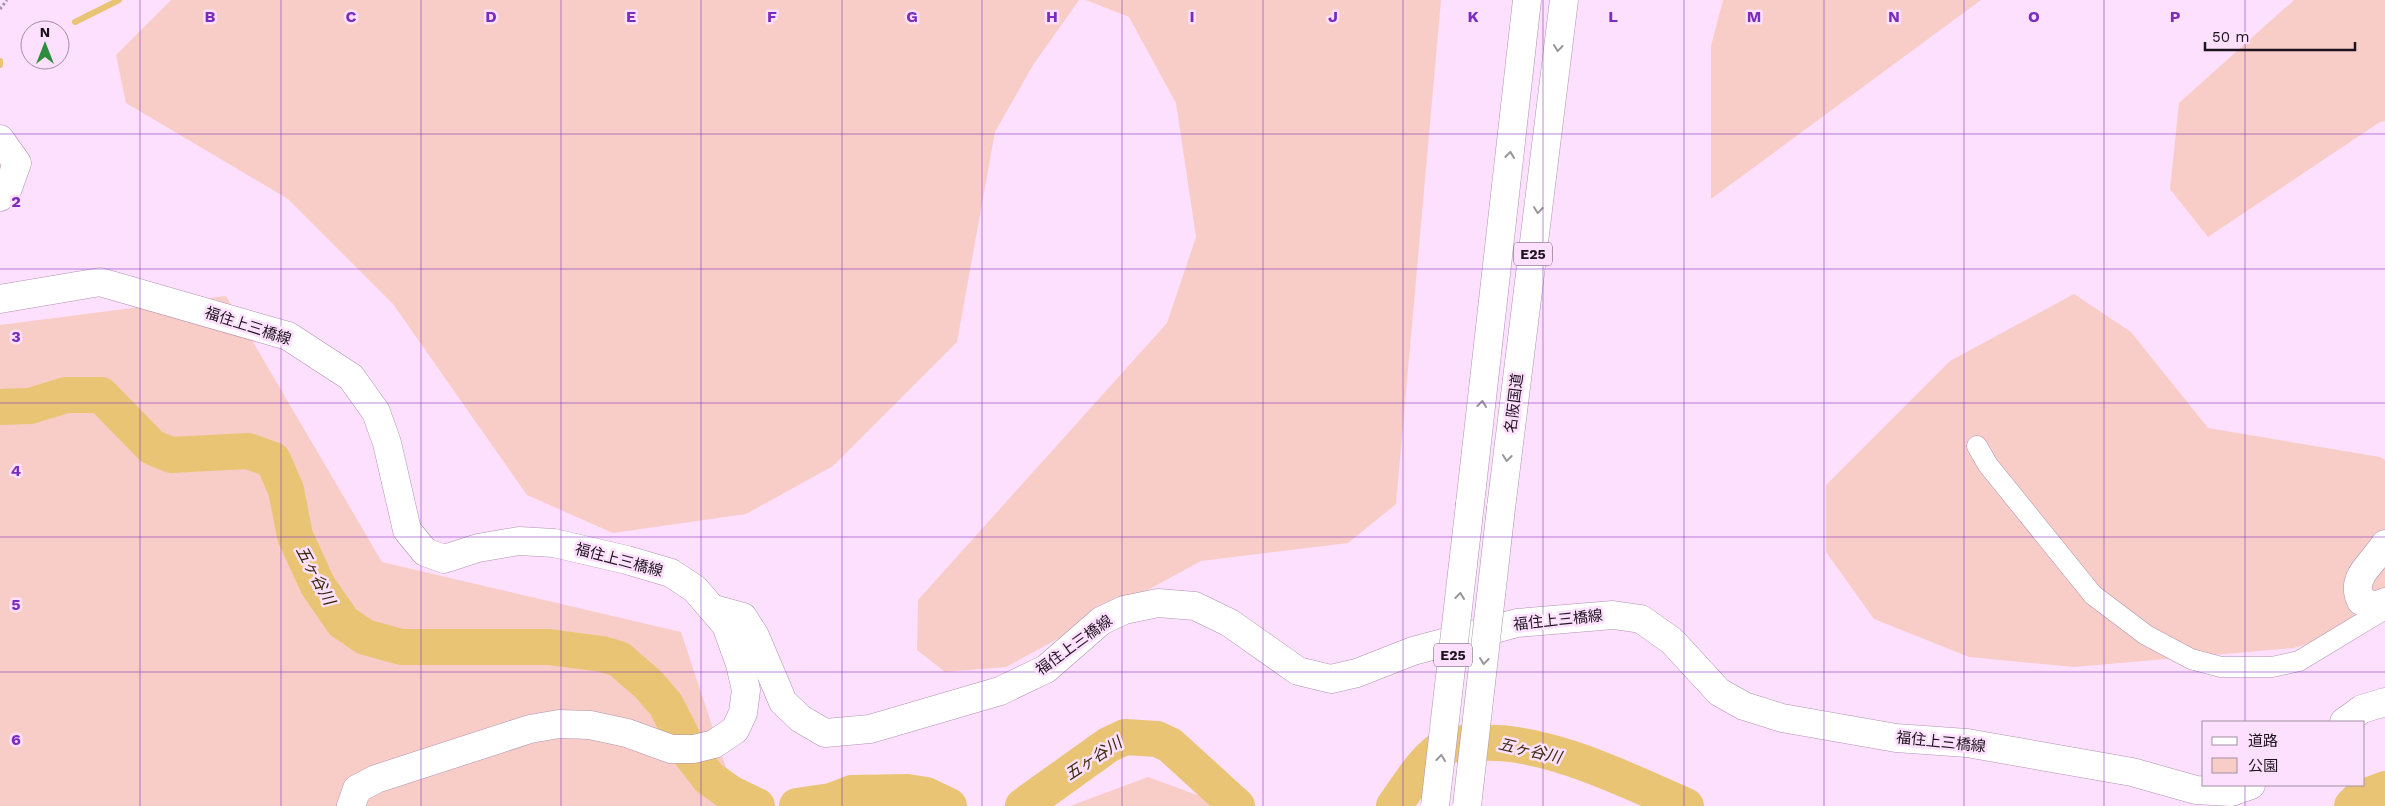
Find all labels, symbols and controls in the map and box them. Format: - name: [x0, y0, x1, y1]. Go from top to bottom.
- text: B: [205, 7, 216, 26]
- text: C: [346, 7, 357, 26]
- text: D: [485, 7, 497, 26]
- text: E: [626, 7, 636, 26]
- text: F: [767, 7, 777, 26]
- text: G: [906, 7, 918, 26]
- text: H: [1046, 7, 1058, 26]
- text: I: [1189, 7, 1195, 26]
- text: J: [1328, 7, 1338, 26]
- text: K: [1467, 7, 1479, 26]
- text: L: [1608, 7, 1618, 26]
- text: M: [1747, 7, 1761, 26]
- text: N: [1888, 7, 1900, 26]
- text: O: [2028, 7, 2040, 26]
- text: P: [2170, 7, 2181, 26]
- north arrow: [20, 20, 70, 70]
- scale bar: [2205, 20, 2355, 52]
- text: N: [40, 24, 50, 40]
- text: 50 m: [2212, 28, 2249, 46]
- one-way arrow: [1553, 45, 1564, 53]
- one-way arrow: [1504, 151, 1515, 159]
- text: 2: [11, 192, 21, 211]
- one-way arrow: [1533, 206, 1544, 214]
- road number: E25: [1514, 242, 1552, 266]
- street label: 福住上三橋線: [202, 304, 294, 348]
- text: 3: [11, 327, 21, 346]
- street label: 名阪国道: [1501, 372, 1527, 434]
- one-way arrow: [1476, 400, 1487, 408]
- one-way arrow: [1502, 454, 1513, 462]
- text: 4: [11, 461, 21, 480]
- street label: 福住上三橋線: [573, 540, 665, 580]
- water label: 五ヶ谷川: [292, 543, 340, 610]
- one-way arrow: [1454, 592, 1465, 600]
- text: 5: [11, 595, 21, 614]
- street label: 福住上三橋線: [1512, 606, 1604, 634]
- street label: 福住上三橋線: [1032, 611, 1116, 679]
- road number: E25: [1434, 644, 1472, 666]
- one-way arrow: [1479, 657, 1490, 665]
- legend: [2202, 721, 2365, 786]
- street label: 福住上三橋線: [1895, 728, 1987, 756]
- text: 6: [11, 730, 21, 749]
- water label: 五ヶ谷川: [1061, 732, 1127, 784]
- text: 道路: [2248, 732, 2278, 750]
- water label: 五ヶ谷川: [1497, 734, 1565, 767]
- one-way arrow: [1435, 753, 1446, 761]
- text: 公園: [2248, 757, 2278, 775]

